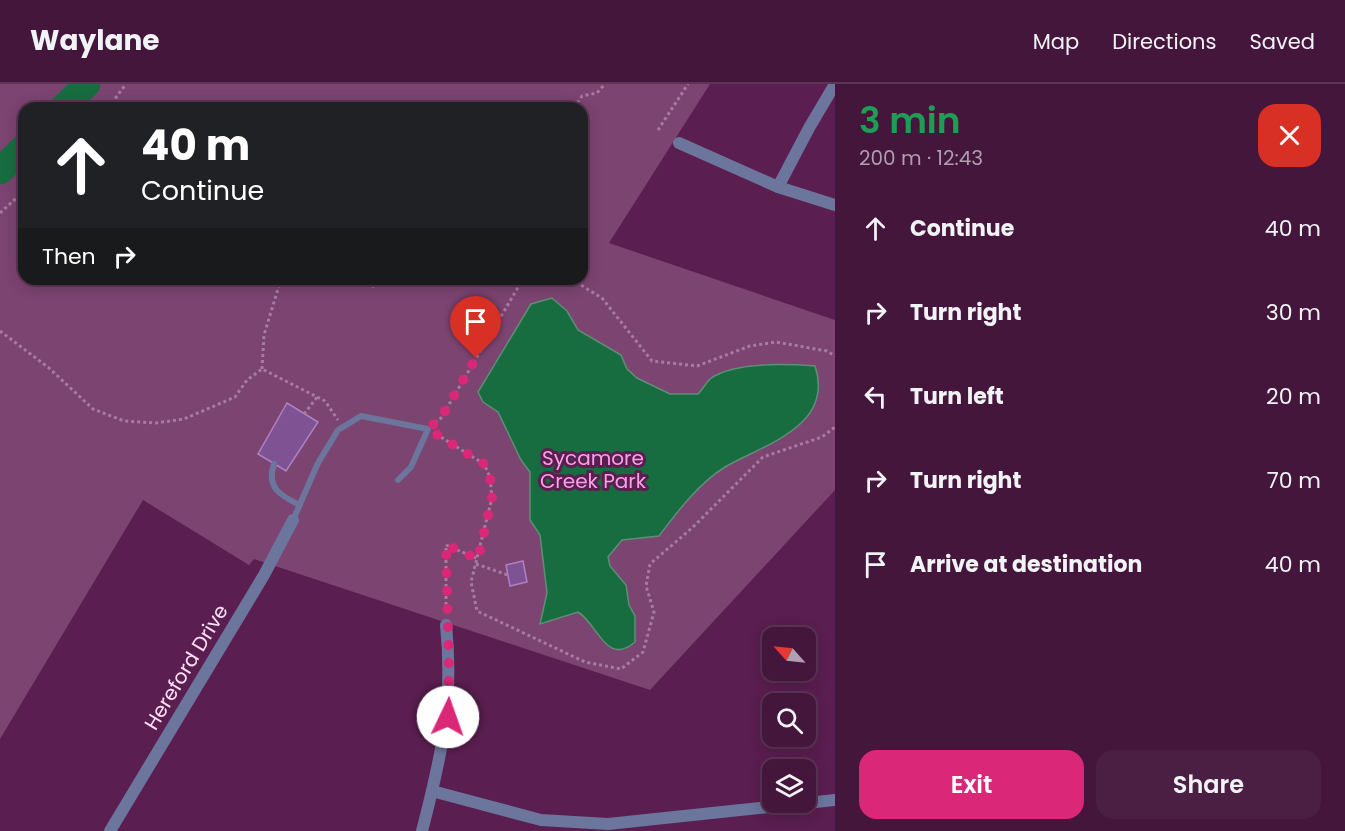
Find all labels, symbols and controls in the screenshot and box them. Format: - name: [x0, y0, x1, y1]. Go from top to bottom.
- text: Waylane: [30, 21, 160, 60]
- text: Map: [1033, 27, 1079, 56]
- text: Directions: [1112, 27, 1216, 56]
- text: Saved: [1249, 27, 1315, 56]
- text: 3 min: [859, 95, 961, 146]
- button: close: [1258, 104, 1321, 167]
- text: 40 m: [141, 116, 250, 175]
- icon: ahead: [42, 126, 120, 204]
- text: 200 m · 12:43: [859, 144, 983, 172]
- text: Continue: [141, 172, 264, 209]
- icon: ahead: [859, 212, 892, 245]
- text: Continue: [910, 213, 1014, 244]
- text: 40 m: [1265, 213, 1321, 244]
- icon: right: [108, 240, 141, 273]
- text: Then: [42, 241, 96, 272]
- pin: [450, 296, 501, 358]
- icon: right: [859, 296, 892, 329]
- text: Turn right: [910, 297, 1021, 328]
- text: 30 m: [1266, 297, 1321, 328]
- icon: arrive: [459, 305, 492, 338]
- icon: left: [859, 380, 892, 413]
- text: Turn left: [910, 381, 1004, 412]
- text: 20 m: [1266, 381, 1321, 412]
- park label: Sycamore Creek Park: [540, 444, 647, 495]
- icon: right: [859, 464, 892, 497]
- text: Turn right: [910, 465, 1021, 496]
- text: 70 m: [1267, 465, 1321, 496]
- icon: arrive: [859, 548, 892, 581]
- text: Arrive at destination: [910, 549, 1142, 580]
- text: 40 m: [1265, 549, 1321, 580]
- street label: Hereford Drive: [137, 599, 235, 735]
- north arrow: [762, 627, 816, 681]
- map controls: [762, 627, 816, 813]
- position arrow: [416, 685, 480, 749]
- button: search: [762, 693, 816, 747]
- button: Exit: [859, 750, 1084, 819]
- button: Share: [1096, 750, 1321, 819]
- button: layers: [762, 759, 816, 813]

